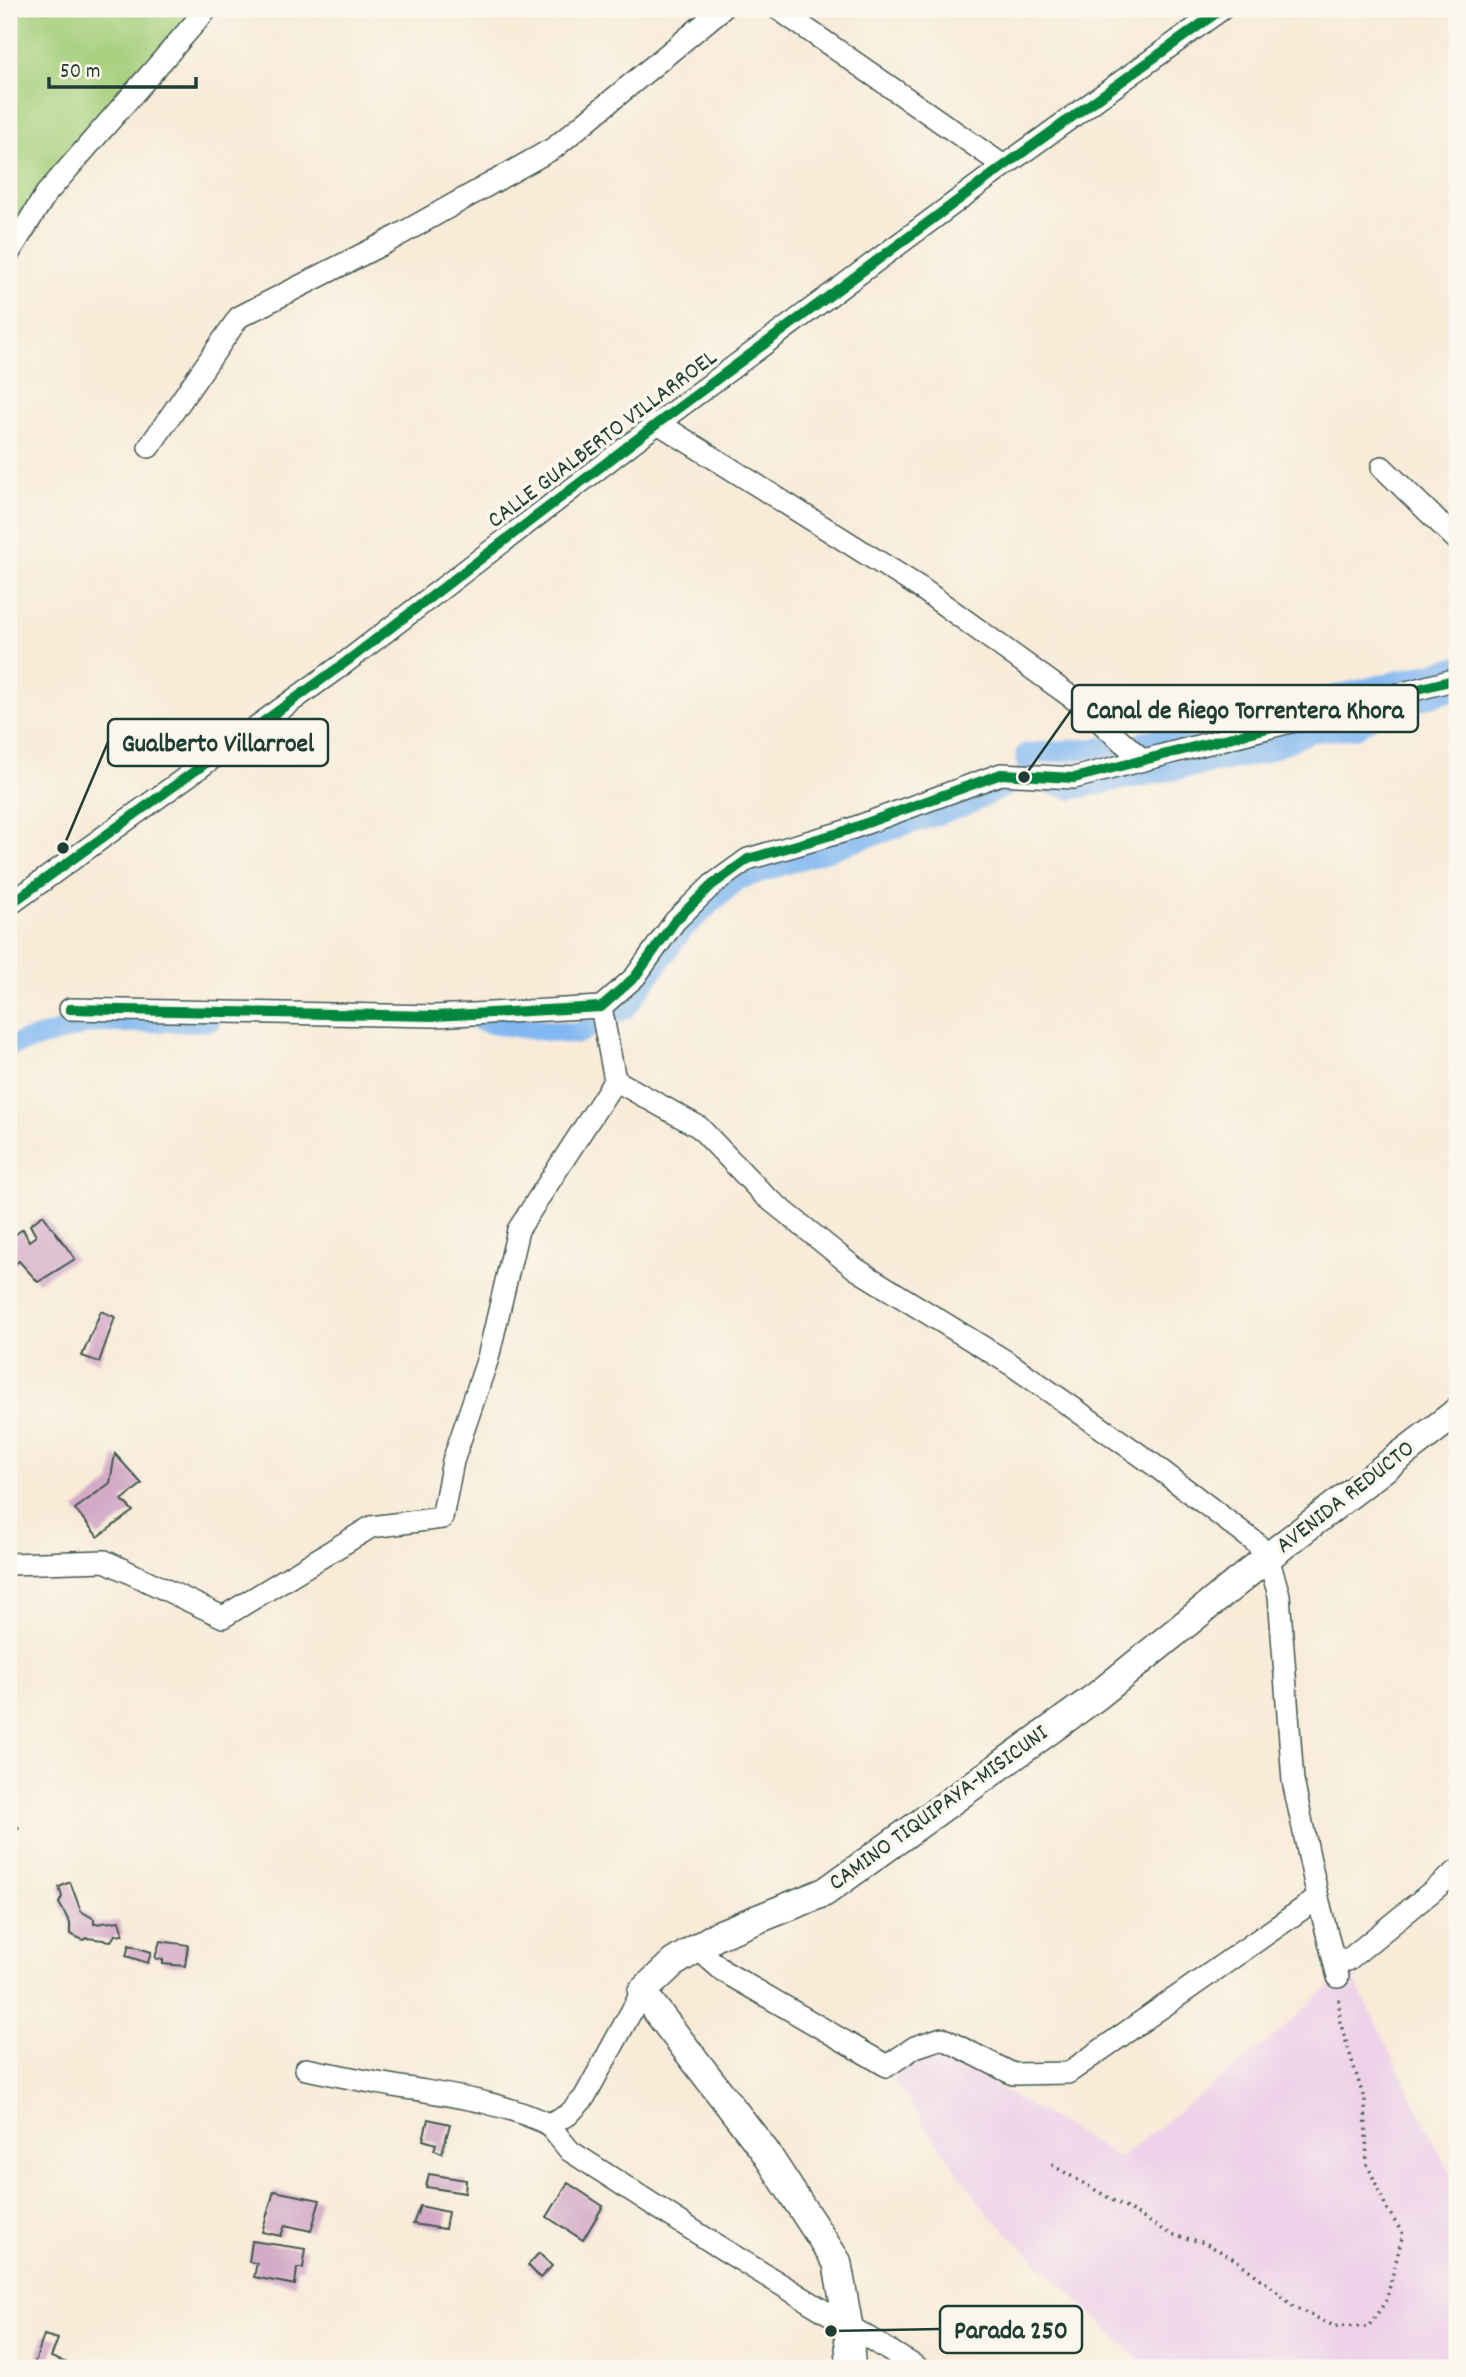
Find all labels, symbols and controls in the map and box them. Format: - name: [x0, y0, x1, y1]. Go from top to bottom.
- scale bar: [49, 46, 196, 90]
- text: 50 m: [60, 58, 100, 88]
- street label: CALLE GUALBERTO VILLARROEL: [481, 342, 725, 538]
- callout: Canal de Riego Torrentera Khora: [1072, 685, 1418, 732]
- text: Canal de Riego Torrentera Khora: [1086, 694, 1404, 731]
- callout: Gualberto Villarroel: [108, 719, 328, 766]
- text: Gualberto Villarroel: [122, 727, 315, 764]
- street label: AVENIDA REDUCTO: [1270, 1433, 1422, 1563]
- street label: CAMINO TIQUIPAYA-MISICUNI: [822, 1717, 1056, 1900]
- callout: Parada 250: [940, 2306, 1082, 2353]
- text: Parada 250: [954, 2314, 1068, 2351]

